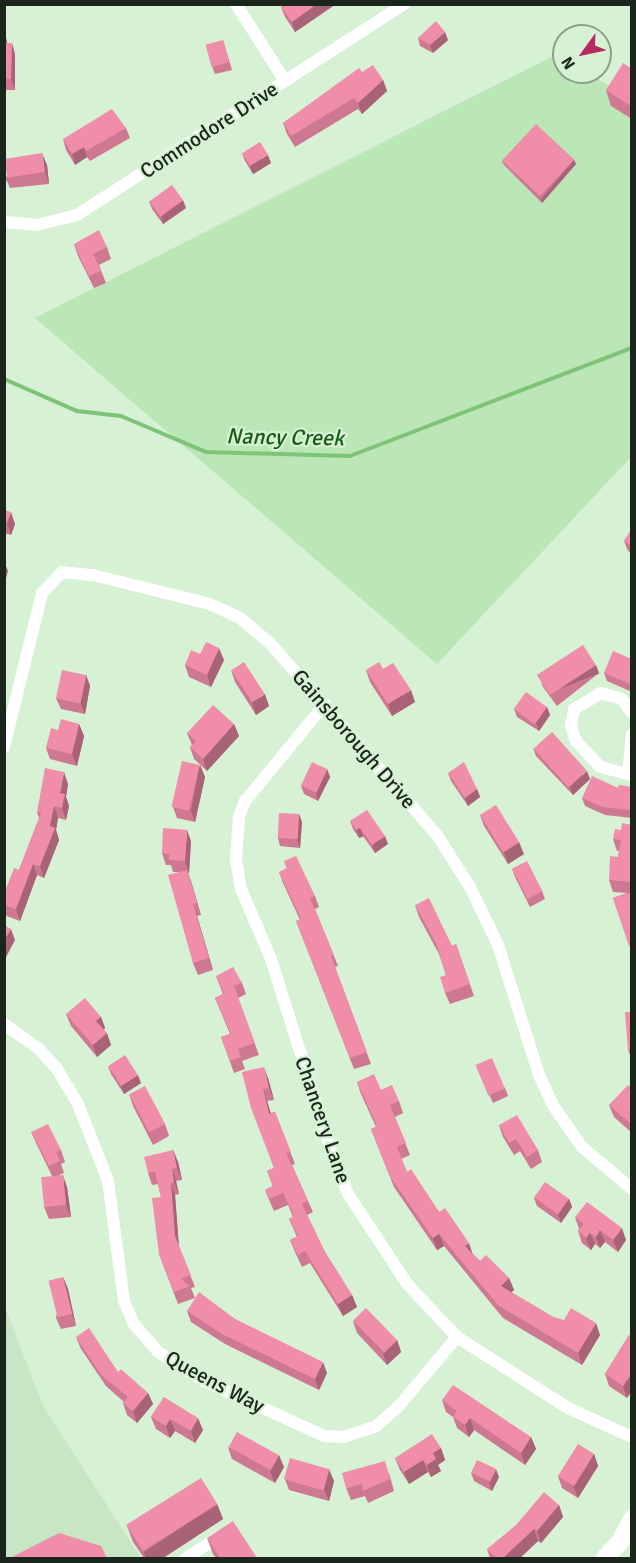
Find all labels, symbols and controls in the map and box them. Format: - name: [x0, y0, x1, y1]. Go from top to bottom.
- north arrow: [552, 24, 612, 84]
- text: N: [557, 53, 580, 73]
- street label: Commodore Drive: [135, 76, 283, 184]
- water label: Nancy Creek: [226, 423, 344, 451]
- street label: Gainsborough Drive: [287, 664, 421, 814]
- street label: Chancery Lane: [290, 1053, 356, 1187]
- street label: Queens Way: [161, 1345, 269, 1419]

